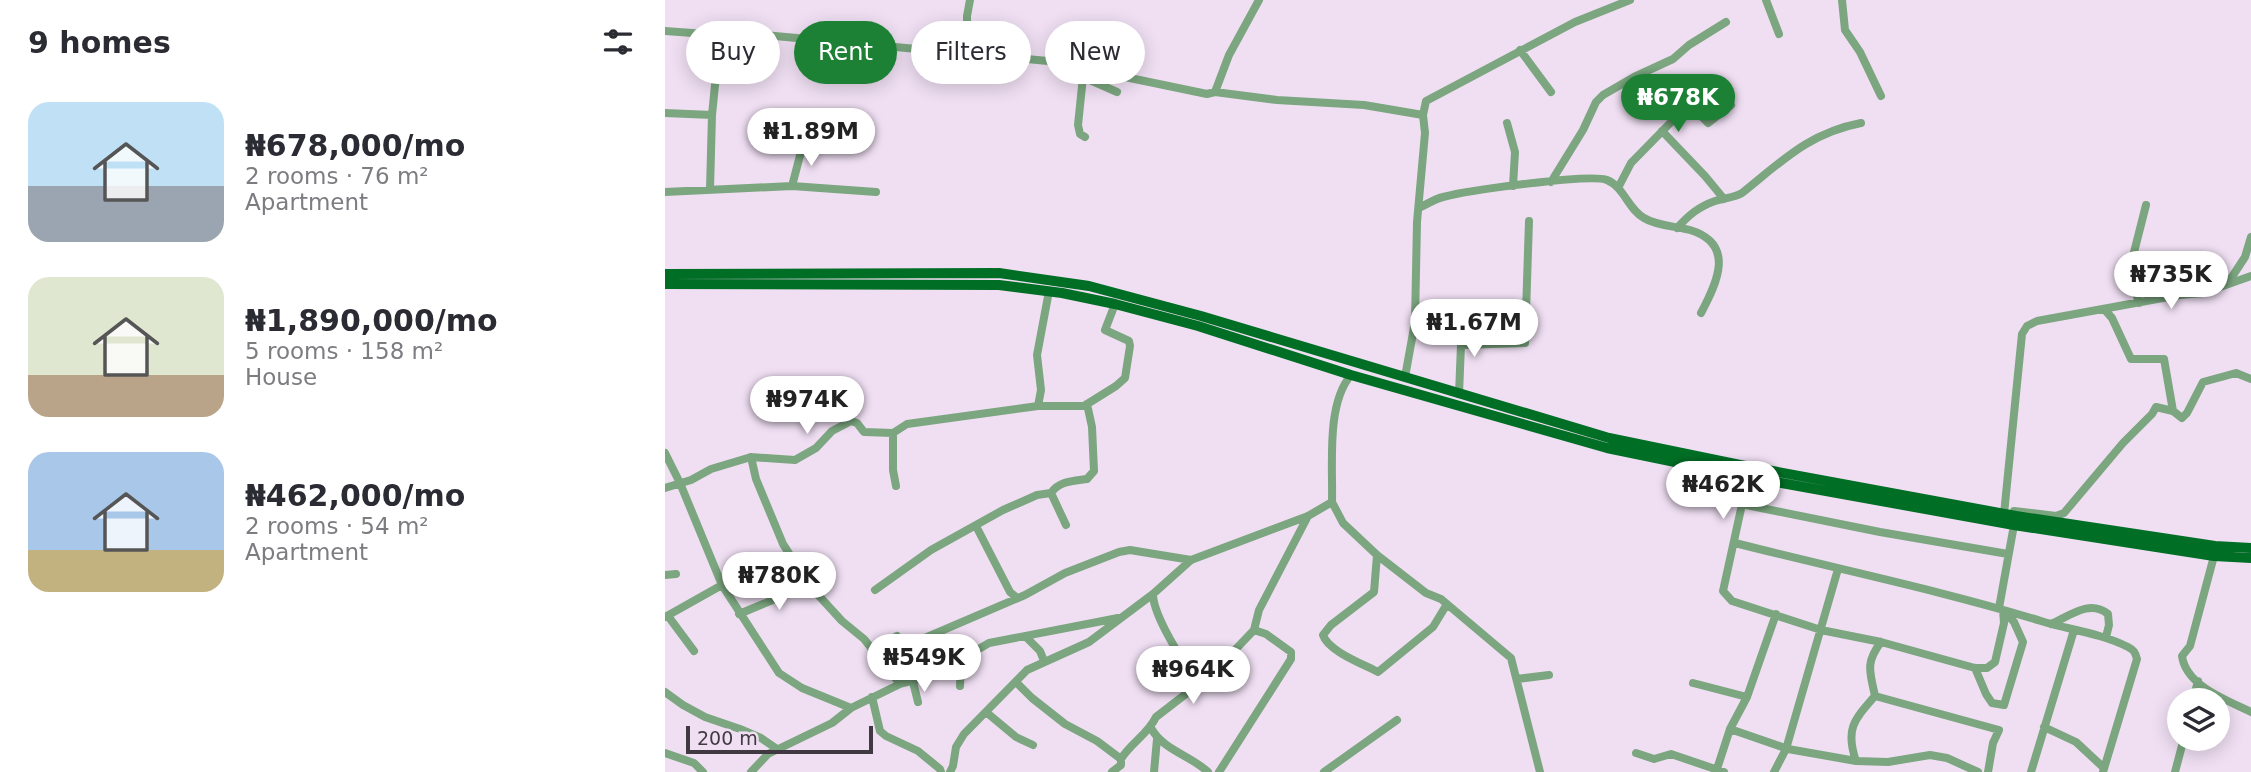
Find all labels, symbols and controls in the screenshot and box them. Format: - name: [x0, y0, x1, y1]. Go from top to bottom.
- chip: Buy: [686, 21, 780, 84]
- chip: Rent: [794, 21, 897, 84]
- chip: Filters: [911, 21, 1031, 84]
- chip: New: [1045, 21, 1145, 84]
- icon: filters: [599, 23, 637, 61]
- text: 9 homes: [28, 25, 171, 60]
- pin: ₦678K: [1629, 74, 1727, 134]
- text: ₦678K: [1637, 84, 1719, 110]
- pin: ₦1.89M: [754, 108, 868, 168]
- text: ₦1.89M: [763, 118, 859, 144]
- text: ₦678,000/mo: [245, 128, 465, 163]
- icon: home: [84, 130, 168, 214]
- text: 2 rooms · 76 m²: [245, 163, 429, 189]
- text: Apartment: [245, 189, 368, 215]
- pin: ₦735K: [2122, 252, 2220, 311]
- text: ₦735K: [2130, 261, 2212, 287]
- pin: ₦1.67M: [1417, 300, 1531, 359]
- text: ₦1,890,000/mo: [245, 303, 498, 338]
- icon: home: [84, 305, 168, 389]
- text: ₦1.67M: [1426, 309, 1522, 335]
- text: 5 rooms · 158 m²: [245, 338, 443, 364]
- text: House: [245, 364, 317, 390]
- pin: ₦974K: [758, 376, 856, 436]
- text: ₦974K: [766, 386, 848, 412]
- pin: ₦462K: [1674, 462, 1772, 521]
- text: ₦462K: [1682, 471, 1764, 497]
- text: ₦462,000/mo: [245, 478, 465, 513]
- icon: home: [84, 480, 168, 564]
- text: 2 rooms · 54 m²: [245, 513, 429, 539]
- text: Apartment: [245, 539, 368, 565]
- pin: ₦780K: [730, 552, 828, 612]
- text: ₦780K: [738, 562, 820, 588]
- pin: ₦549K: [875, 634, 973, 694]
- text: ₦549K: [883, 644, 965, 670]
- pin: ₦964K: [1144, 646, 1242, 706]
- text: ₦964K: [1152, 656, 1234, 682]
- map controls: [2167, 688, 2230, 751]
- button: layers: [2167, 688, 2230, 751]
- scale bar: [686, 723, 873, 755]
- text: 200 m: [697, 727, 758, 749]

